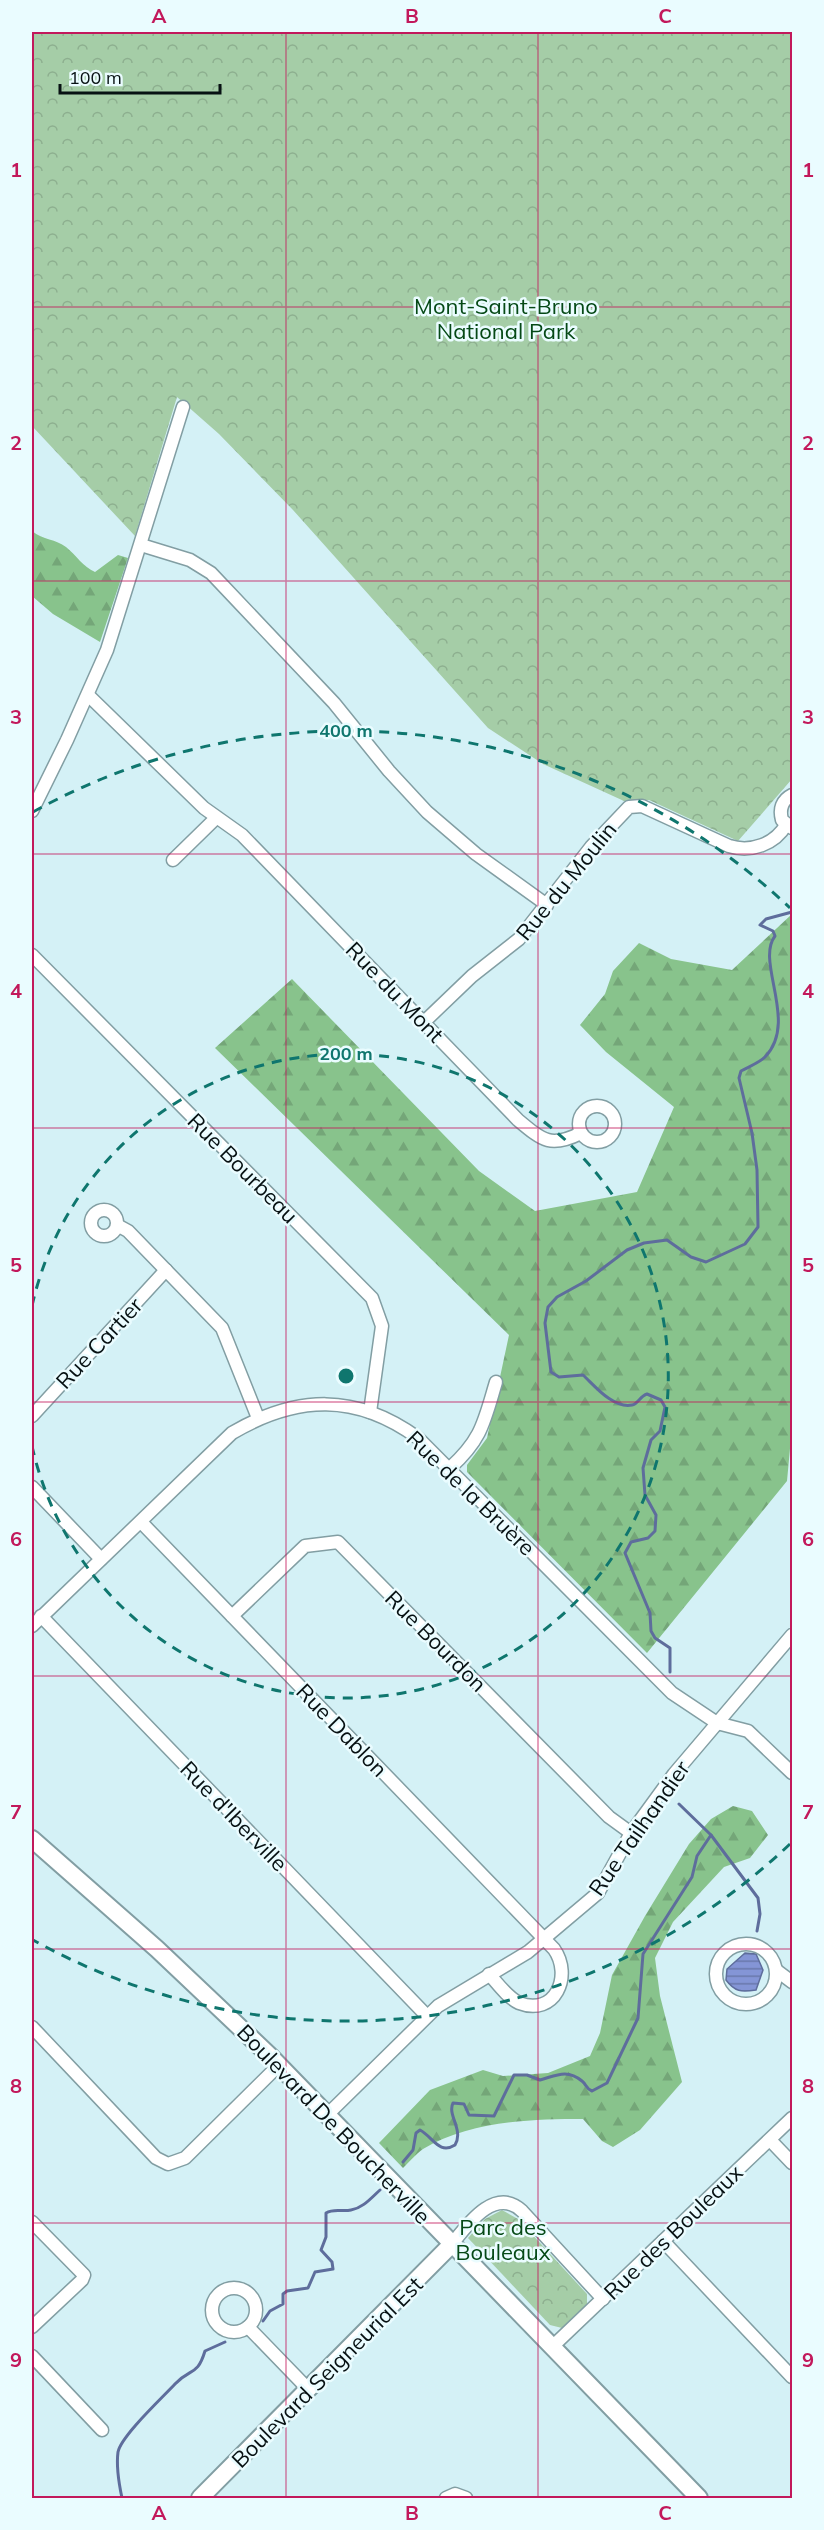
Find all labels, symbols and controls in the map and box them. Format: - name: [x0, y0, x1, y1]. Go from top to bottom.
- text: A: [152, 3, 167, 28]
- text: B: [405, 3, 419, 28]
- text: C: [658, 3, 672, 28]
- scale bar: [60, 57, 220, 95]
- text: 100 m: [69, 66, 122, 89]
- text: 1: [10, 157, 22, 182]
- text: 1: [802, 157, 814, 182]
- park label: Mont-Saint-Bruno National Park: [414, 292, 598, 345]
- text: 2: [10, 430, 22, 455]
- text: 2: [802, 430, 814, 455]
- text: 3: [10, 704, 22, 729]
- text: 3: [802, 704, 814, 729]
- text: 400 m: [319, 719, 373, 742]
- street label: Rue du Moulin: [510, 816, 622, 946]
- street label: Rue du Mont: [340, 936, 450, 1048]
- text: 4: [10, 978, 22, 1003]
- text: 4: [802, 978, 814, 1003]
- text: 200 m: [319, 1042, 373, 1065]
- street label: Rue Bourbeau: [182, 1107, 304, 1229]
- text: 5: [10, 1252, 22, 1277]
- text: 5: [802, 1252, 814, 1277]
- street label: Rue Cartier: [50, 1291, 148, 1395]
- centre of rings: [336, 1366, 356, 1386]
- street label: Rue de la Bruère: [401, 1425, 541, 1561]
- text: 6: [10, 1526, 22, 1551]
- text: 6: [802, 1526, 814, 1551]
- street label: Rue Bourdon: [379, 1584, 493, 1698]
- street label: Rue Dablon: [291, 1677, 393, 1783]
- street label: Rue d'Iberville: [174, 1755, 294, 1877]
- street label: Rue Tailhandier: [582, 1755, 696, 1901]
- text: 7: [10, 1799, 22, 1824]
- text: 7: [802, 1799, 814, 1824]
- street label: Boulevard De Boucherville: [231, 2018, 437, 2230]
- text: 8: [10, 2073, 22, 2098]
- text: 8: [802, 2073, 814, 2098]
- street label: Rue des Bouleaux: [598, 2158, 749, 2305]
- park label: Parc des Bouleaux: [455, 2213, 551, 2266]
- street label: Boulevard Seigneurial Est: [225, 2270, 429, 2474]
- text: 9: [10, 2347, 22, 2372]
- text: 9: [802, 2347, 814, 2372]
- text: A: [152, 2500, 167, 2525]
- text: B: [405, 2500, 419, 2525]
- text: C: [658, 2500, 672, 2525]

